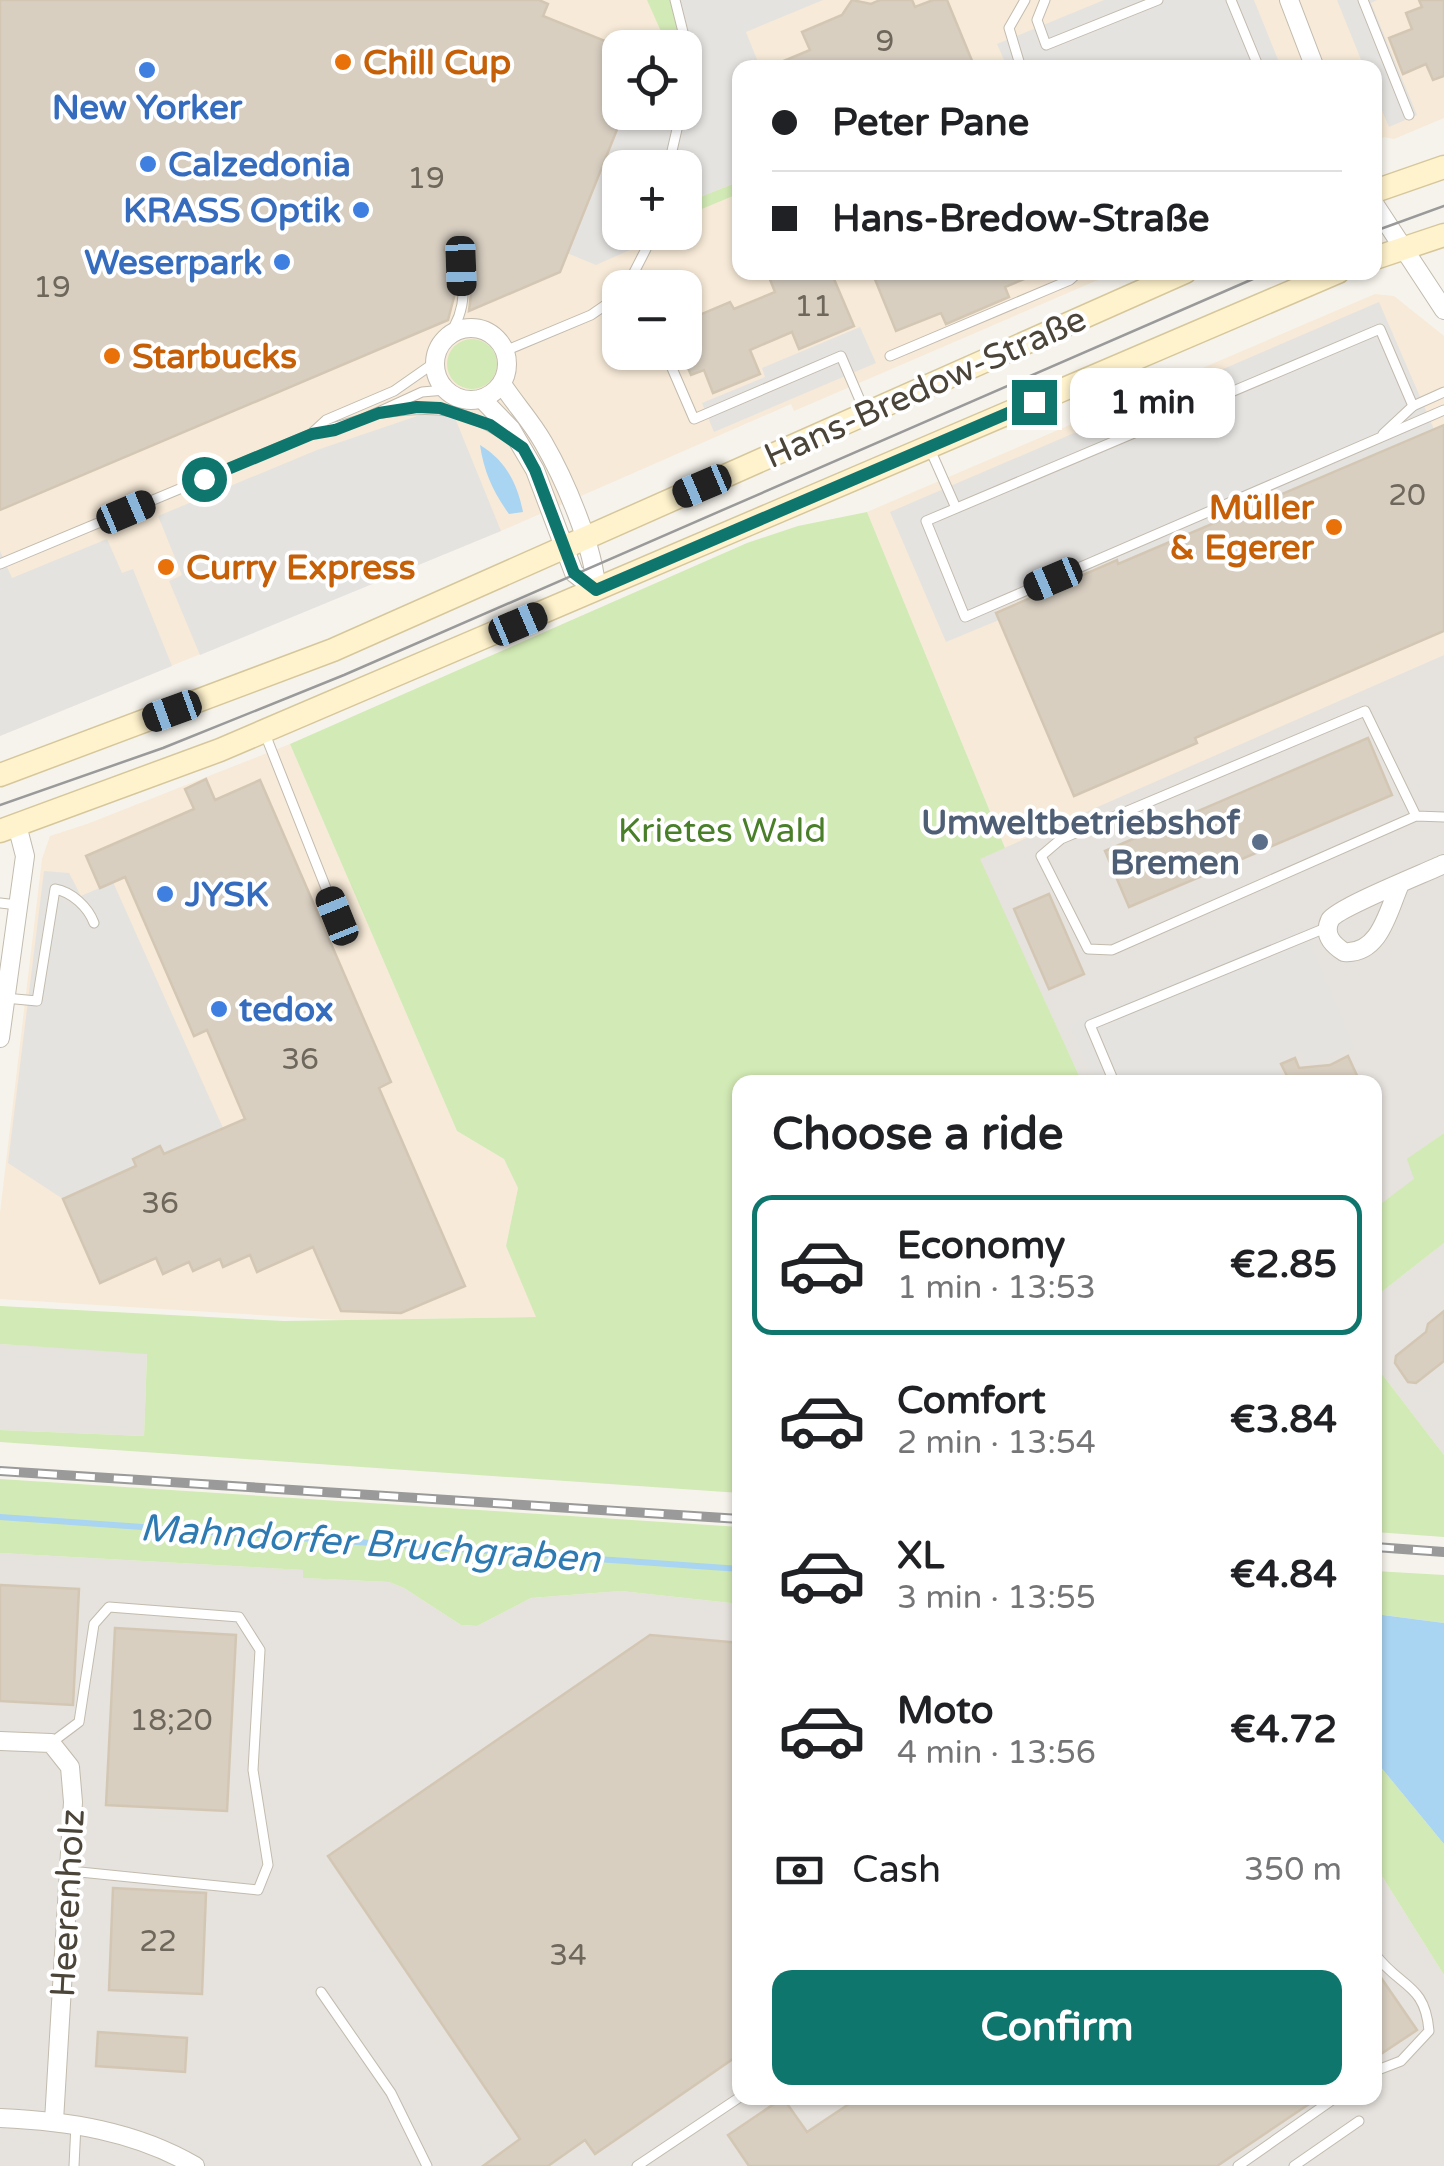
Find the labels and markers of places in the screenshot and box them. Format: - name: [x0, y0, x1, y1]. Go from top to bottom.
- place label: Chill Cup: [363, 42, 511, 84]
- marker: Chill Cup: [332, 51, 354, 73]
- marker: New Yorker: [136, 59, 158, 81]
- place label: New Yorker: [52, 87, 243, 129]
- place label: Calzedonia: [168, 144, 351, 186]
- marker: Calzedonia: [137, 153, 159, 175]
- place label: KRASS Optik: [123, 190, 341, 232]
- marker: KRASS Optik: [350, 199, 372, 221]
- place label: Weserpark: [84, 242, 262, 284]
- marker: Weserpark: [271, 251, 293, 273]
- place label: Starbucks: [132, 336, 297, 378]
- marker: Starbucks: [101, 345, 123, 367]
- place label: Müller & Egerer: [1169, 487, 1315, 569]
- marker: Müller & Egerer: [1323, 516, 1345, 538]
- place label: Curry Express: [186, 547, 416, 589]
- marker: Curry Express: [155, 556, 177, 578]
- place label: Umweltbetriebshof Bremen: [921, 802, 1241, 884]
- marker: Umweltbetriebshof Bremen: [1249, 831, 1271, 853]
- place label: JYSK: [184, 874, 269, 916]
- marker: JYSK: [154, 883, 176, 905]
- place label: tedox: [239, 989, 334, 1031]
- marker: tedox: [208, 998, 230, 1020]

